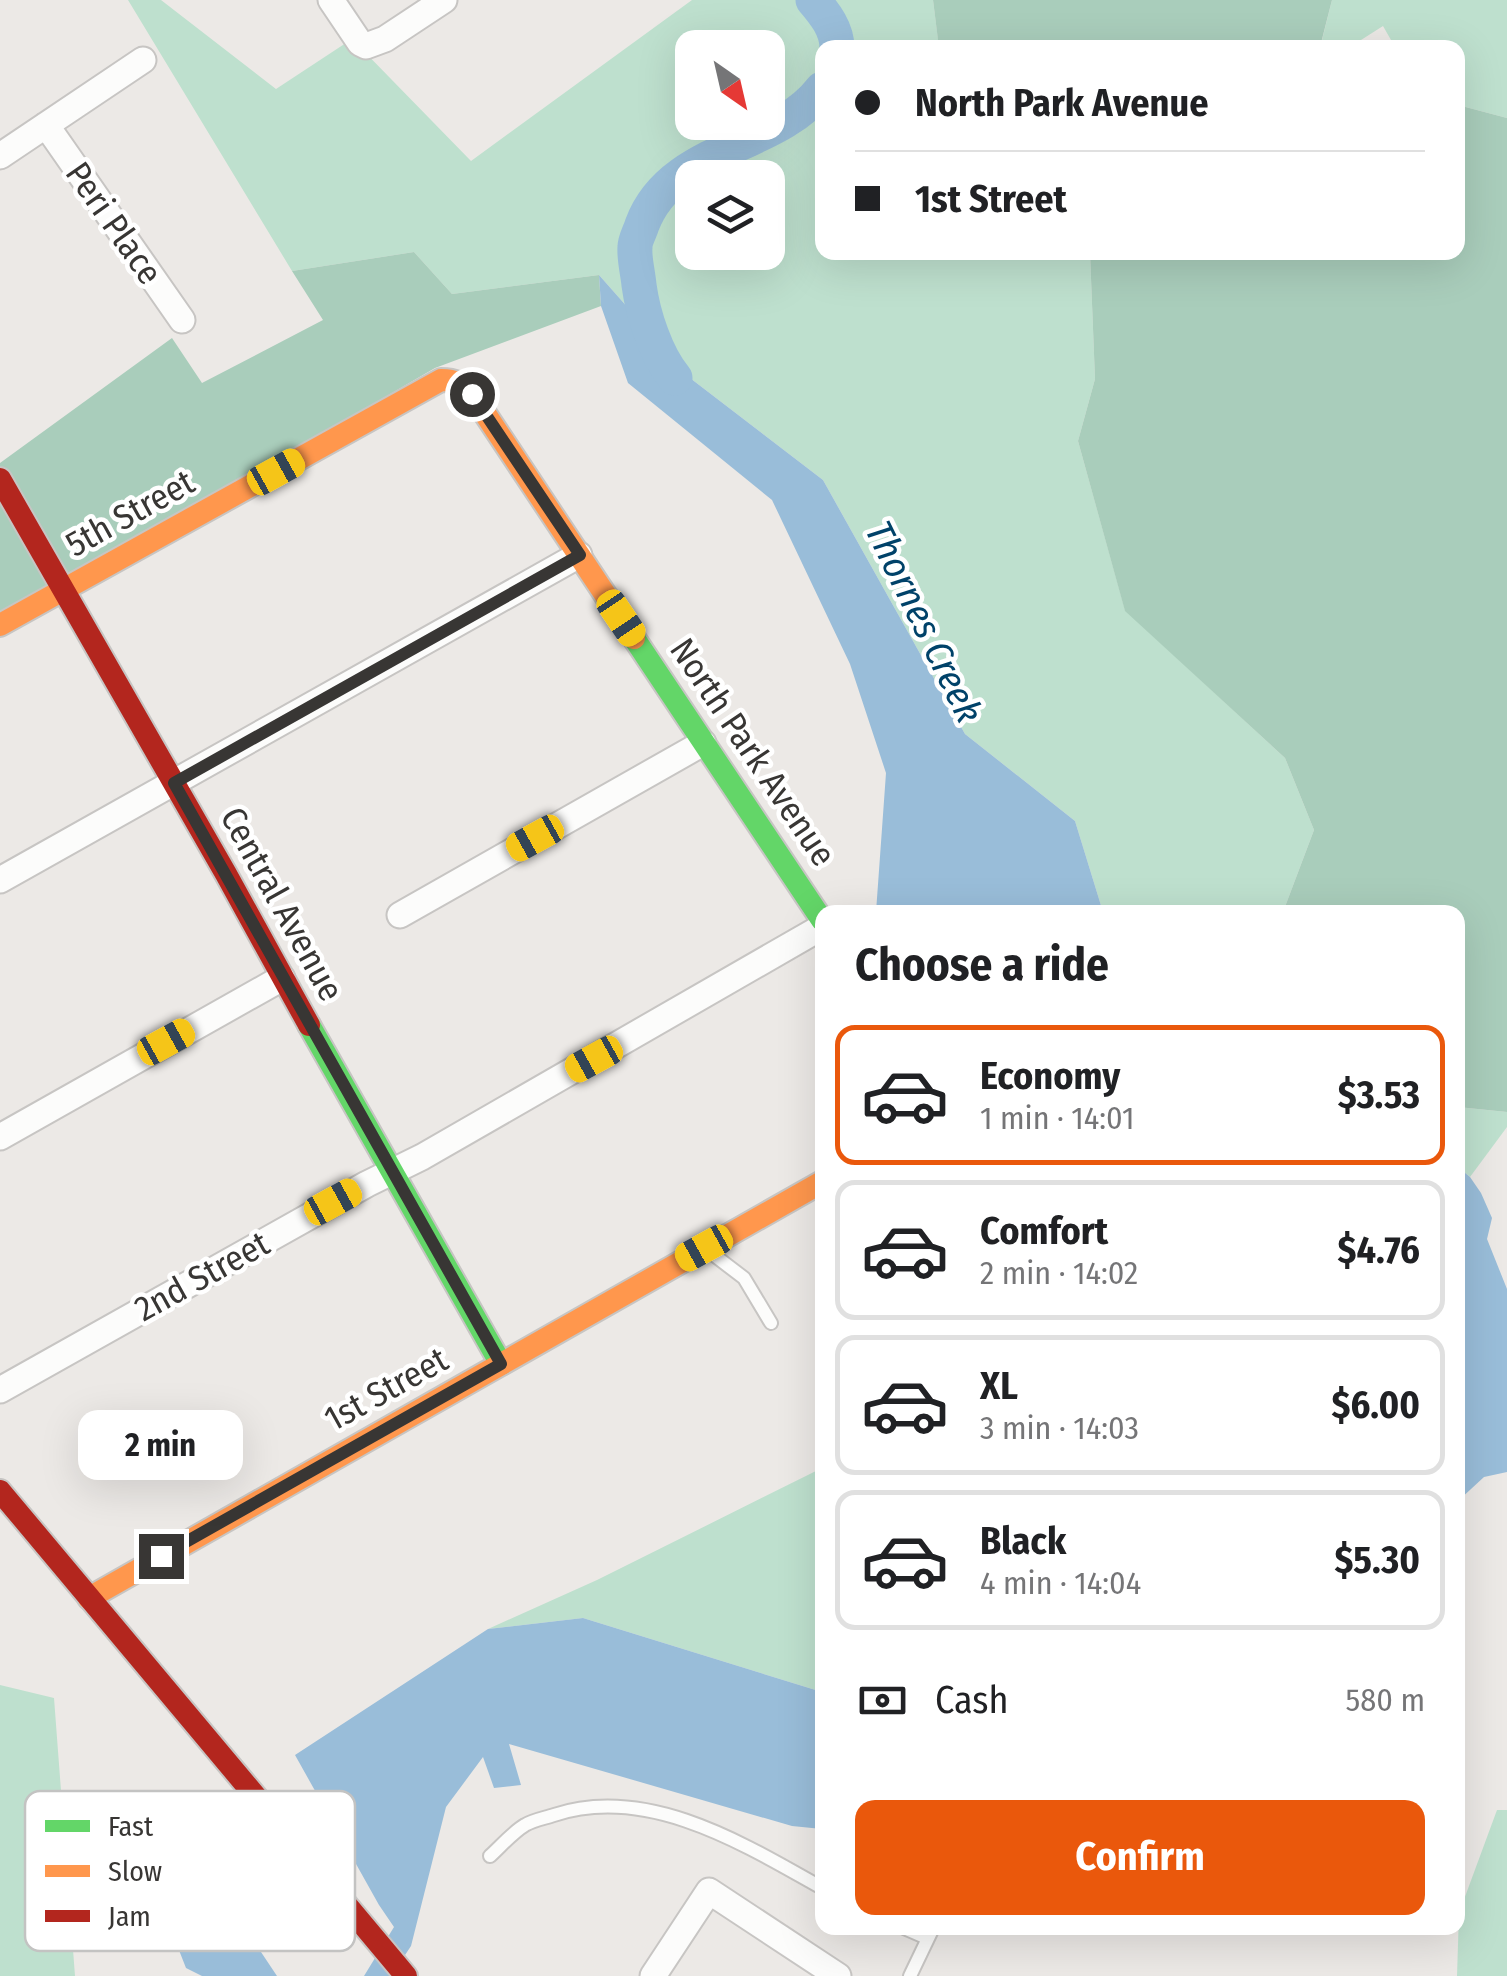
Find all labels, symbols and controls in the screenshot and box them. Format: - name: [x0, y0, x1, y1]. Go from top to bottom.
- north arrow: [675, 30, 785, 140]
- map controls: [675, 30, 785, 270]
- text: North Park Avenue: [915, 80, 1208, 126]
- street label: Peri Place: [57, 154, 171, 292]
- button: layers: [675, 160, 785, 270]
- text: 1st Street: [915, 176, 1067, 222]
- route start: [450, 372, 495, 417]
- car: [242, 444, 310, 500]
- street label: 5th Street: [59, 460, 202, 565]
- water label: Thornes Creek: [855, 514, 993, 730]
- car: [592, 585, 650, 651]
- street label: North Park Avenue: [661, 630, 845, 874]
- street label: Central Avenue: [212, 800, 352, 1008]
- car: [501, 810, 569, 866]
- text: Choose a ride: [855, 938, 1109, 992]
- car: [132, 1014, 200, 1070]
- car: [560, 1031, 628, 1087]
- icon: car: [860, 1050, 950, 1140]
- text: Economy: [980, 1053, 1120, 1099]
- text: $3.53: [1338, 1072, 1420, 1118]
- text: 1 min · 14:01: [980, 1099, 1134, 1137]
- car: [299, 1174, 367, 1230]
- icon: car: [860, 1205, 950, 1295]
- text: Comfort: [980, 1208, 1108, 1254]
- car: [670, 1220, 738, 1276]
- street label: 2nd Street: [128, 1222, 277, 1330]
- text: $4.76: [1337, 1227, 1420, 1273]
- text: 2 min · 14:02: [980, 1254, 1138, 1292]
- street label: 1st Street: [317, 1338, 455, 1440]
- icon: car: [860, 1360, 950, 1450]
- text: XL: [980, 1363, 1018, 1409]
- text: $6.00: [1332, 1382, 1420, 1428]
- text: 3 min · 14:03: [980, 1409, 1139, 1447]
- callout: 2 min: [79, 1411, 244, 1481]
- text: 2 min: [125, 1426, 196, 1464]
- icon: car: [860, 1515, 950, 1605]
- text: Black: [980, 1518, 1066, 1564]
- route end: [139, 1534, 184, 1579]
- text: $5.30: [1334, 1537, 1420, 1583]
- text: 4 min · 14:04: [980, 1564, 1141, 1602]
- icon: cash: [855, 1673, 910, 1728]
- text: Cash: [935, 1677, 1009, 1723]
- text: 580 m: [1346, 1681, 1425, 1719]
- legend: [25, 1791, 355, 1951]
- button: Confirm: [855, 1800, 1425, 1915]
- text: Fast: [108, 1810, 154, 1843]
- text: Slow: [108, 1855, 162, 1888]
- text: Jam: [108, 1900, 151, 1933]

